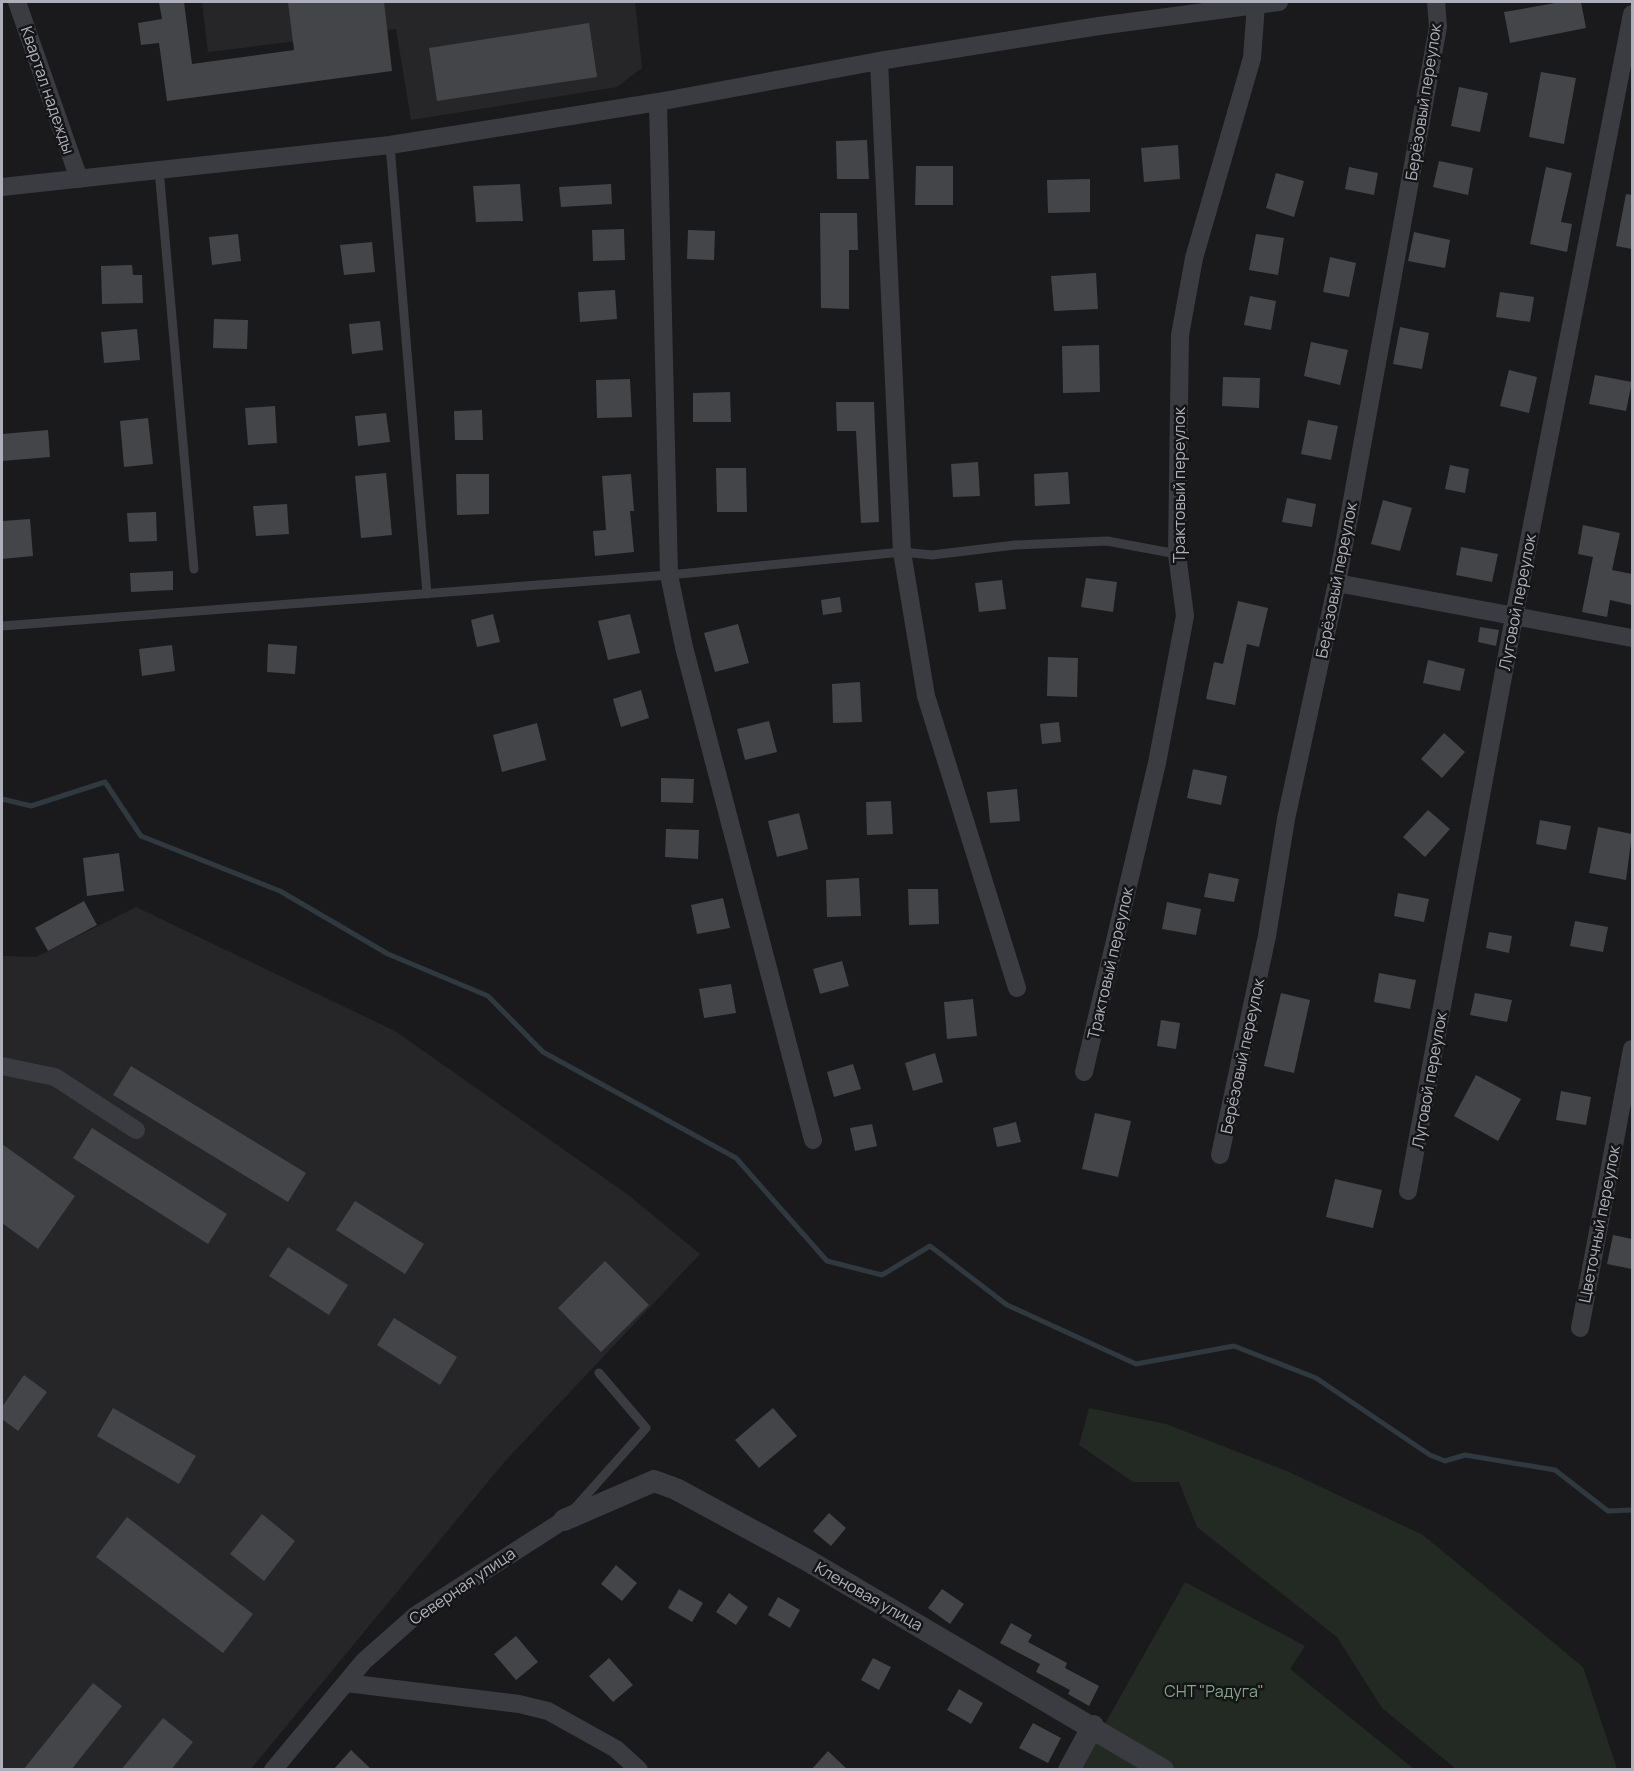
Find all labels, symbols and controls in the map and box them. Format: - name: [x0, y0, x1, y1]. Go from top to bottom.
- street label: Берёзовый переулок: [1400, 21, 1446, 182]
- street label: Квартал надежды: [16, 23, 80, 157]
- street label: Трактовый переулок: [1168, 406, 1190, 563]
- street label: Берёзовый переулок: [1310, 499, 1362, 660]
- street label: Луговой переулок: [1493, 531, 1541, 672]
- street label: Трактовый переулок: [1082, 884, 1138, 1041]
- street label: Берёзовый переулок: [1215, 975, 1269, 1136]
- street label: Луговой переулок: [1406, 1009, 1452, 1150]
- street label: Цветочный переулок: [1573, 1142, 1625, 1304]
- street label: Северная улица: [405, 1542, 519, 1630]
- street label: Кленовая улица: [811, 1556, 927, 1636]
- park label: СНТ "Радуга": [1164, 1680, 1264, 1702]

